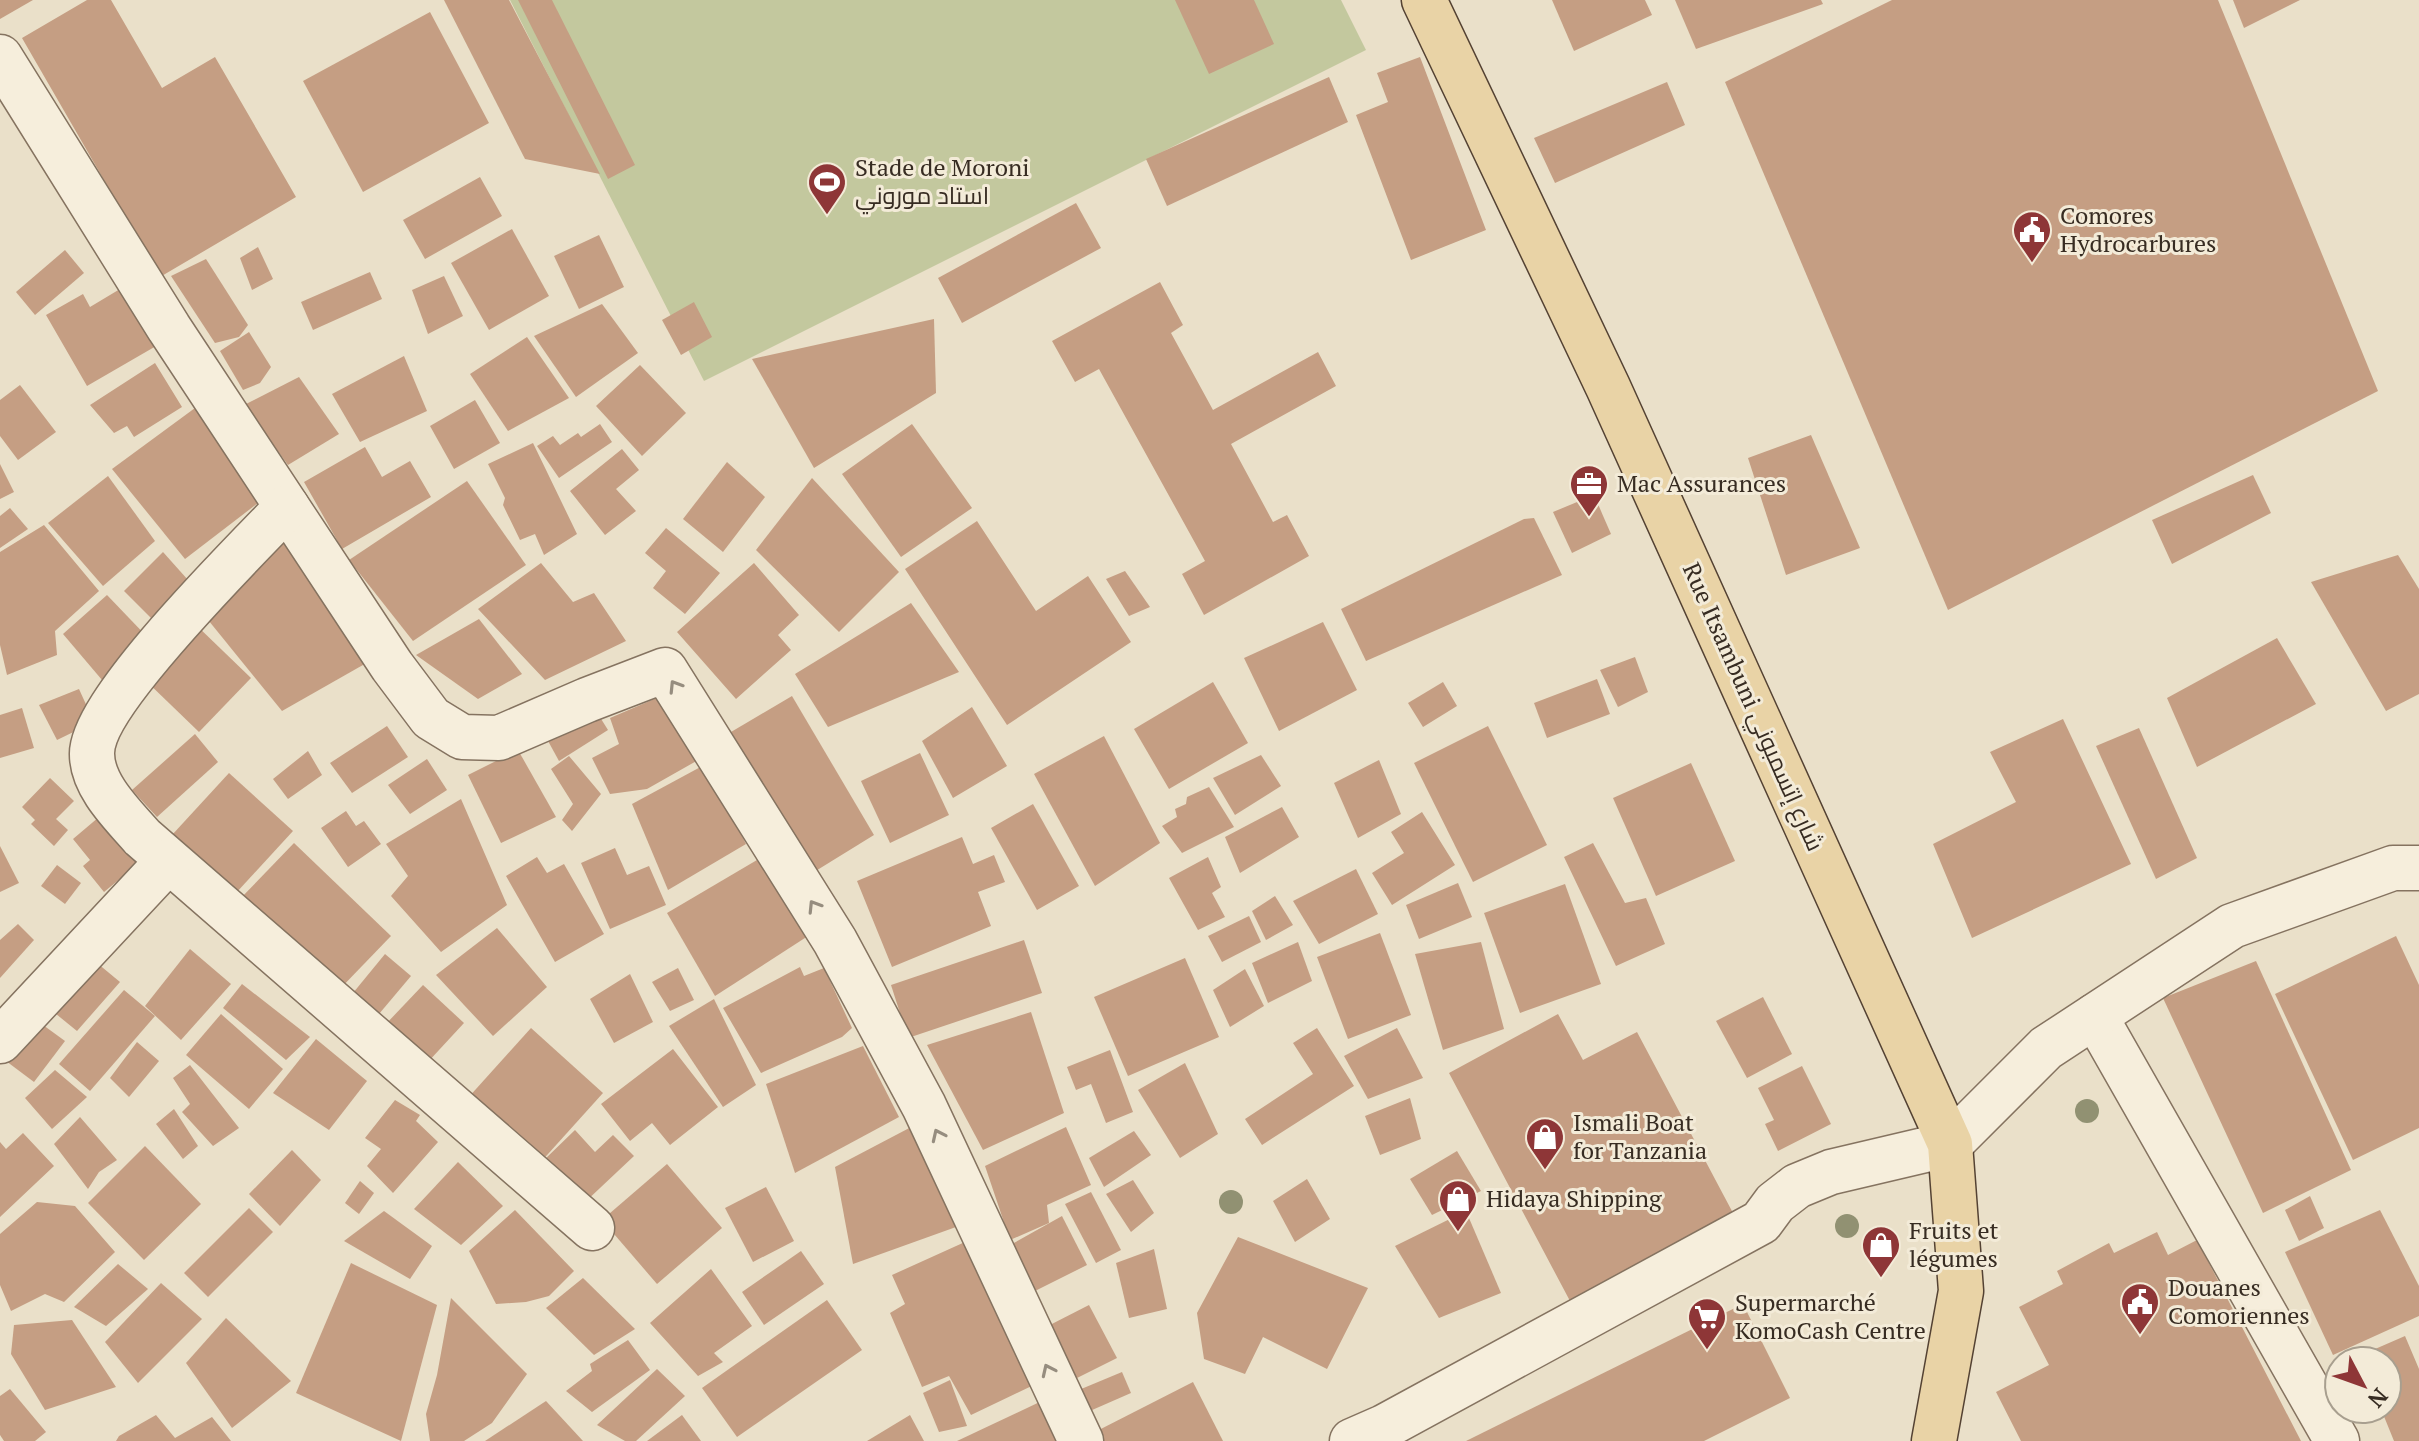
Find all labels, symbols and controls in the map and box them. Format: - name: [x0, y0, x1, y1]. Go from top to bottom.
- place label: Stade de Moroni استاد موروني: [855, 151, 1029, 215]
- sports icon: Stade de Moroni استاد موروني: [806, 161, 848, 216]
- place label: Comores Hydrocarbures: [2060, 199, 2216, 259]
- public building icon: Comores Hydrocarbures: [2011, 209, 2053, 264]
- office icon: Mac Assurances: [1568, 463, 1610, 518]
- place label: Mac Assurances: [1617, 467, 1786, 499]
- street label: Rue Itsambuni شارع إتسمبوني: [1672, 557, 1832, 857]
- one-way arrow: [670, 680, 685, 695]
- one-way arrow: [808, 900, 823, 915]
- place label: Ismali Boat for Tanzania: [1573, 1106, 1707, 1166]
- shop icon: Ismali Boat for Tanzania: [1524, 1116, 1566, 1171]
- one-way arrow: [931, 1128, 947, 1143]
- shop icon: Hidaya Shipping: [1437, 1178, 1479, 1233]
- place label: Hidaya Shipping: [1486, 1182, 1662, 1214]
- place label: Fruits et légumes: [1909, 1214, 1998, 1274]
- shop icon: Fruits et légumes: [1860, 1224, 1902, 1279]
- place label: Douanes Comoriennes: [2168, 1271, 2310, 1331]
- public building icon: Douanes Comoriennes: [2119, 1281, 2161, 1336]
- place label: Supermarché KomoCash Centre: [1735, 1286, 1926, 1346]
- supermarket icon: Supermarché KomoCash Centre: [1686, 1296, 1728, 1351]
- north arrow: [2323, 1345, 2403, 1425]
- one-way arrow: [1041, 1364, 1057, 1379]
- text: N: [2362, 1383, 2395, 1414]

